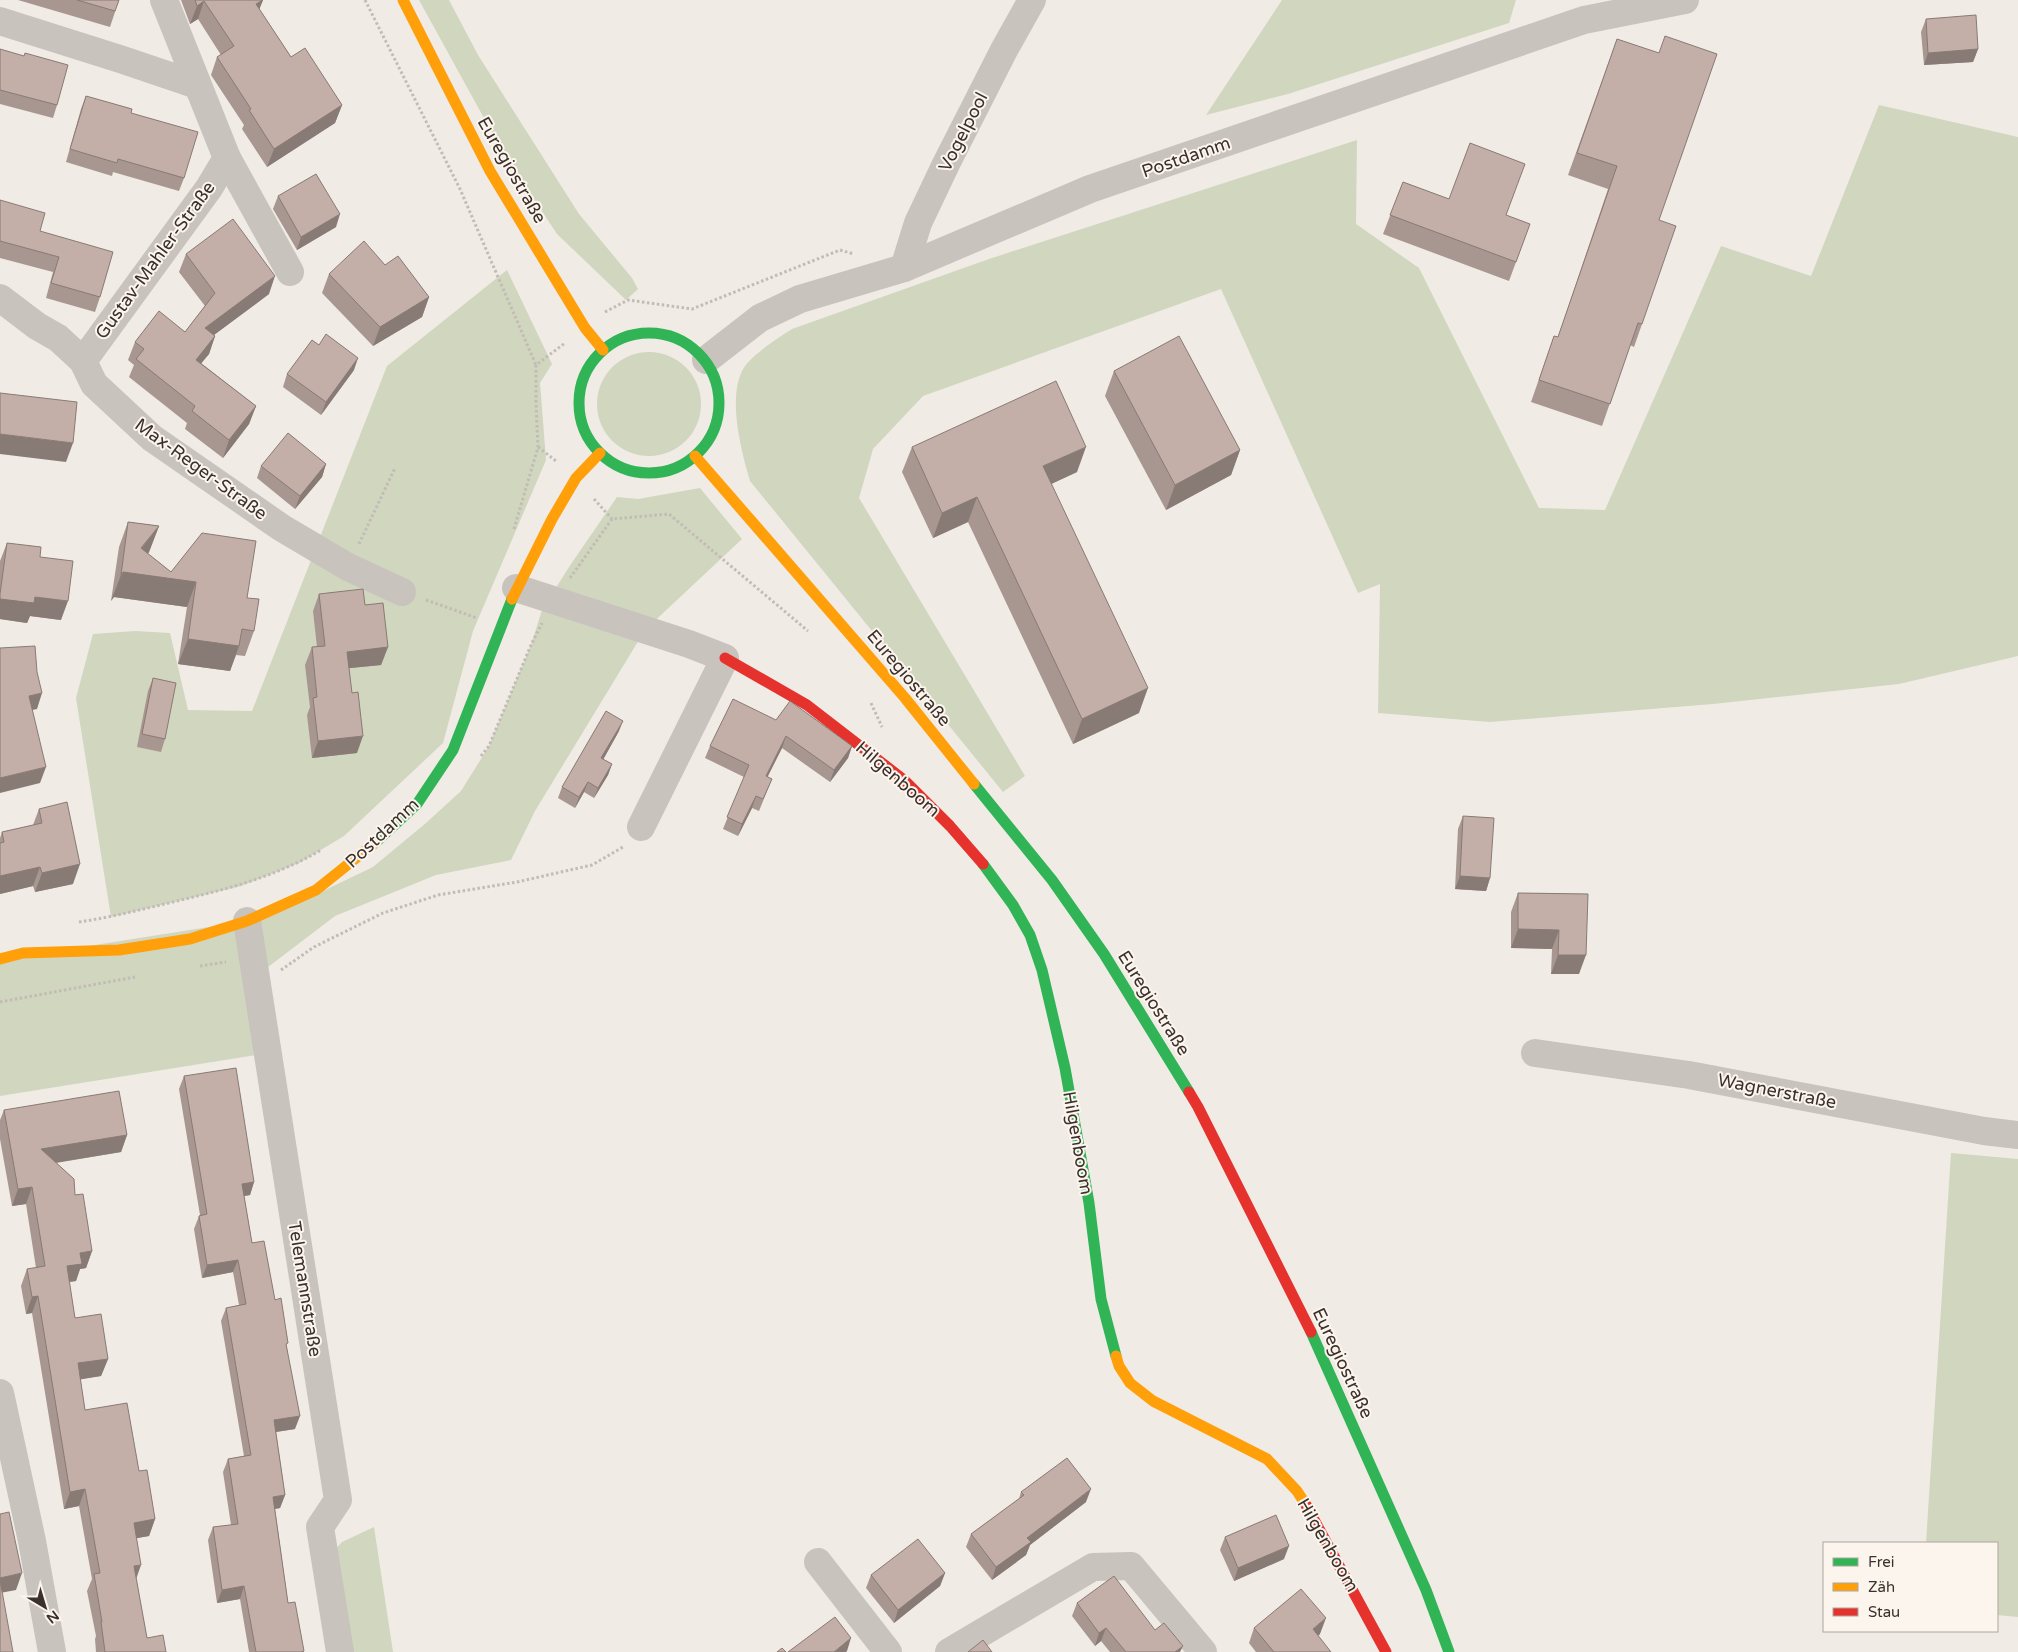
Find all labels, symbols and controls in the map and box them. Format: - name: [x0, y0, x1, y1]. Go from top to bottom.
- street label: Vogelpool: [934, 89, 992, 175]
- street label: Euregiostraße: [473, 113, 551, 227]
- street label: Postdamm: [1139, 132, 1233, 182]
- street label: Gustav-Mahler-Straße: [90, 177, 220, 343]
- street label: Max-Reger-Straße: [130, 414, 272, 524]
- street label: Euregiostraße: [862, 625, 956, 731]
- street label: Hilgenboom: [851, 736, 945, 822]
- street label: Postdamm: [341, 793, 423, 873]
- street label: Euregiostraße: [1113, 947, 1195, 1059]
- street label: Wagnerstraße: [1716, 1069, 1838, 1113]
- street label: Hilgenboom: [1058, 1090, 1098, 1196]
- street label: Telemannstraße: [283, 1220, 327, 1358]
- street label: Euregiostraße: [1308, 1304, 1378, 1422]
- street label: Hilgenboom: [1292, 1494, 1364, 1596]
- legend: [1823, 1542, 1998, 1632]
- text: Frei: [1868, 1553, 1894, 1571]
- text: Zäh: [1868, 1578, 1895, 1596]
- north arrow: [20, 1582, 70, 1632]
- text: Stau: [1868, 1603, 1900, 1621]
- text: N: [43, 1607, 62, 1627]

